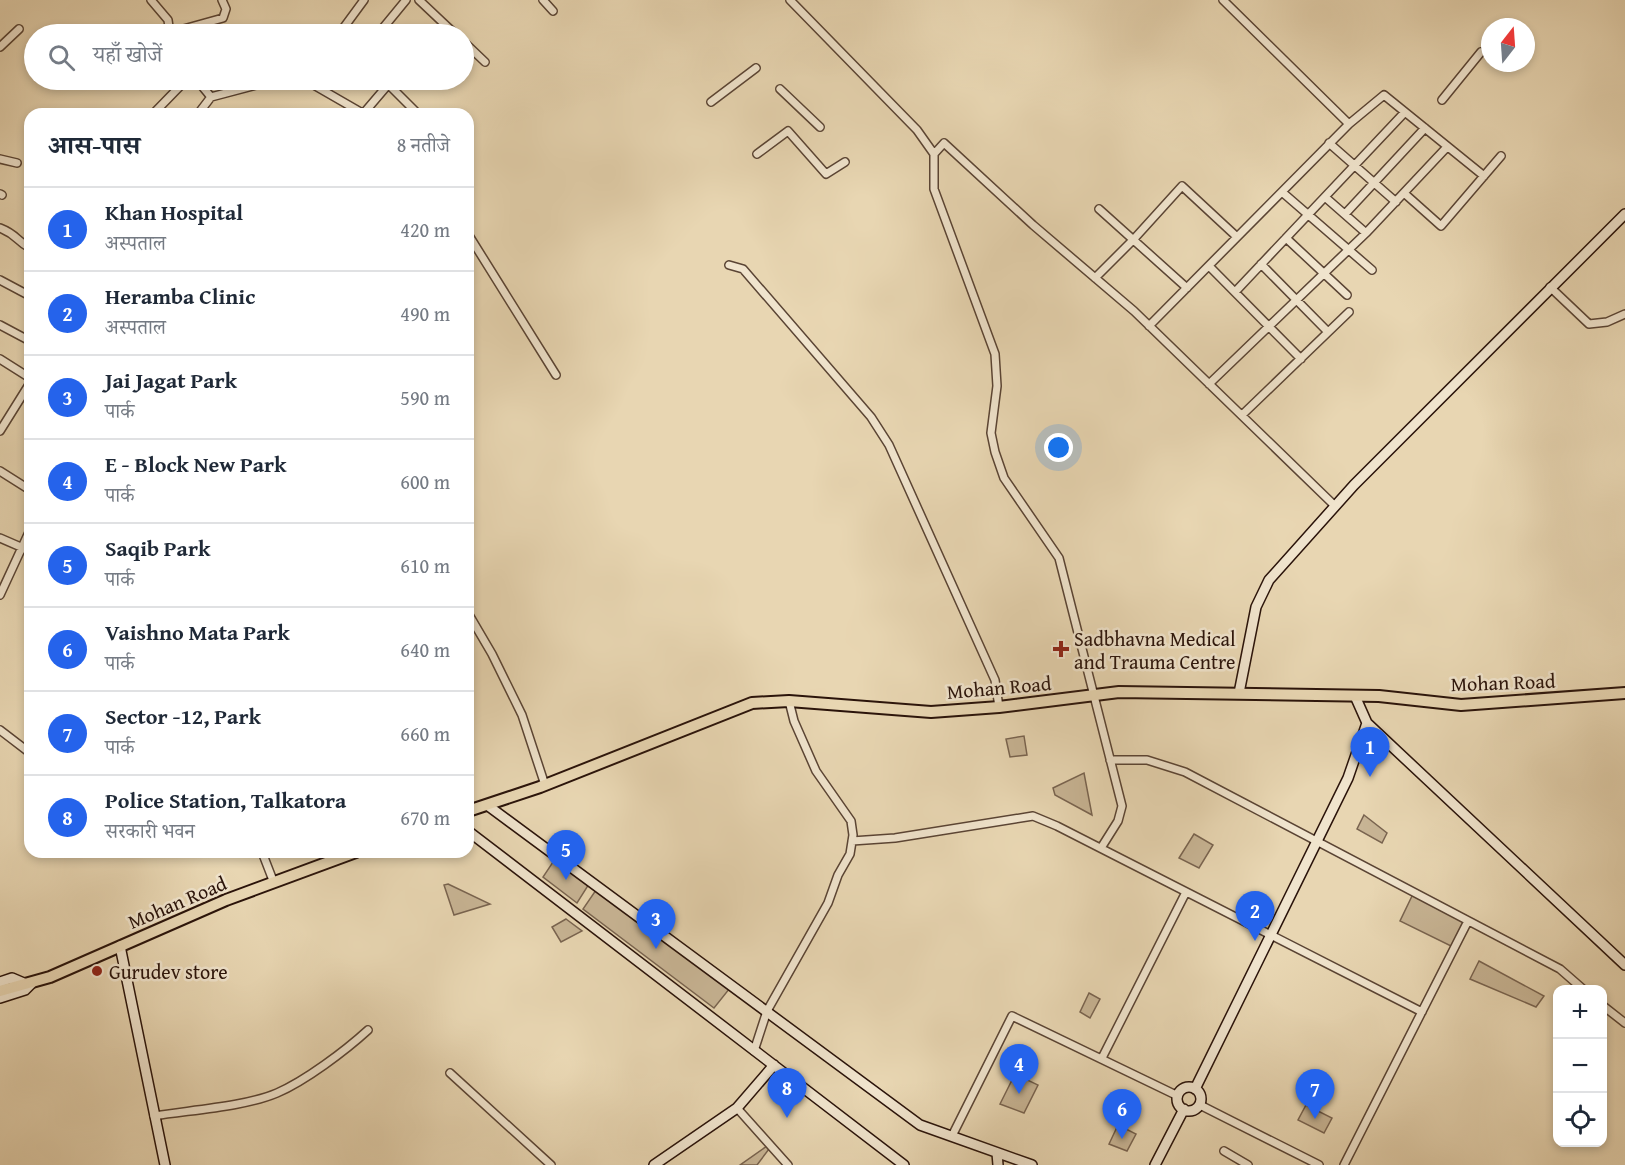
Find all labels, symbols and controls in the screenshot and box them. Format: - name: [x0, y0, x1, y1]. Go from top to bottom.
- north arrow: [1481, 18, 1535, 72]
- search box: [24, 24, 474, 90]
- text: यहाँ खोजें: [93, 38, 162, 70]
- icon: search: [45, 41, 78, 74]
- text: आस-पास: [48, 125, 140, 164]
- text: 8 नतीजे: [397, 130, 450, 159]
- text: Khan Hospital: [105, 196, 243, 228]
- text: 1: [62, 215, 73, 244]
- text: 420 m: [400, 215, 450, 244]
- text: अस्पताल: [105, 228, 166, 257]
- text: Heramba Clinic: [105, 280, 255, 312]
- text: 2: [62, 299, 73, 328]
- text: 490 m: [400, 299, 450, 328]
- text: अस्पताल: [105, 312, 166, 341]
- text: Jai Jagat Park: [105, 364, 237, 396]
- text: 3: [62, 383, 73, 412]
- text: 590 m: [400, 383, 450, 412]
- text: पार्क: [105, 396, 134, 425]
- your location: [1044, 433, 1073, 462]
- text: E - Block New Park: [105, 448, 287, 480]
- text: 4: [62, 467, 73, 496]
- text: 600 m: [400, 467, 450, 496]
- text: पार्क: [105, 480, 134, 509]
- text: Saqib Park: [105, 532, 211, 564]
- text: 5: [62, 551, 73, 580]
- text: 610 m: [400, 551, 450, 580]
- text: पार्क: [105, 564, 134, 593]
- text: Vaishno Mata Park: [105, 616, 290, 648]
- place label: Sadbhavna Medical and Trauma Centre: [1074, 624, 1236, 676]
- text: 6: [62, 635, 73, 664]
- text: 640 m: [400, 635, 450, 664]
- marker: Sadbhavna Medical and Trauma Centre: [1052, 640, 1070, 658]
- text: पार्क: [105, 648, 134, 677]
- street label: Mohan Road: [1450, 666, 1556, 698]
- street label: Mohan Road: [946, 668, 1053, 706]
- text: Sector -12, Park: [105, 700, 261, 732]
- text: 7: [62, 719, 73, 748]
- text: 660 m: [400, 719, 450, 748]
- pin: 1: [1350, 728, 1390, 777]
- text: पार्क: [105, 732, 134, 761]
- text: Police Station, Talkatora: [105, 784, 346, 816]
- text: 8: [62, 803, 73, 832]
- text: 670 m: [400, 803, 450, 832]
- text: सरकारी भवन: [105, 816, 195, 845]
- pin: 5: [546, 830, 586, 880]
- street label: Mohan Road: [123, 868, 231, 936]
- pin: 2: [1236, 892, 1274, 941]
- pin: 3: [636, 900, 676, 949]
- place label: Gurudev store: [109, 957, 228, 986]
- marker: Gurudev store: [90, 964, 104, 978]
- map controls: [1553, 985, 1607, 1147]
- button: +: [1553, 985, 1607, 1039]
- button: −: [1553, 1039, 1607, 1093]
- pin: 4: [1000, 1044, 1038, 1094]
- pin: 8: [768, 1068, 806, 1118]
- pin: 7: [1296, 1070, 1334, 1119]
- pin: 6: [1102, 1090, 1142, 1139]
- button: locate: [1553, 1093, 1607, 1147]

